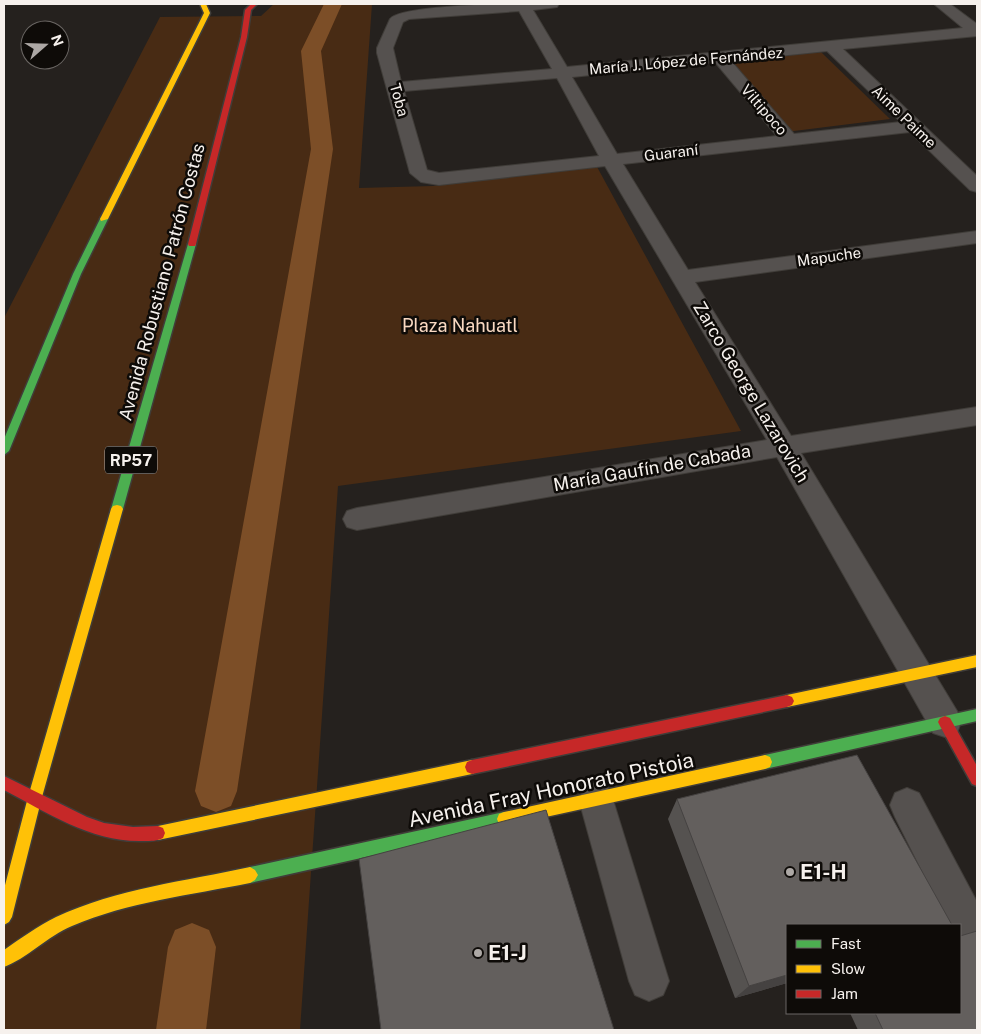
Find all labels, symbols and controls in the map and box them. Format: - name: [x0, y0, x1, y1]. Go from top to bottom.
- north arrow: [20, 20, 70, 70]
- text: N: [48, 33, 67, 48]
- street label: María J. López de Fernández: [588, 44, 784, 77]
- street label: Toba: [387, 81, 412, 118]
- street label: Viltipoco: [738, 81, 791, 138]
- street label: Aime Paime: [869, 82, 940, 151]
- street label: Avenida Robustiano Patrón Costas: [114, 141, 209, 423]
- street label: Guaraní: [643, 141, 699, 164]
- street label: Mapuche: [796, 244, 862, 269]
- street label: Zarco George Lazarovich: [689, 297, 814, 486]
- park label: Plaza Nahuatl: [402, 315, 518, 336]
- street label: María Gaufín de Cabada: [552, 440, 752, 495]
- road number: RP57: [105, 446, 157, 474]
- street label: Avenida Fray Honorato Pistoia: [406, 747, 696, 832]
- place label: E1-H: [800, 859, 847, 884]
- marker: E1-H: [784, 866, 796, 878]
- legend: [786, 924, 961, 1014]
- text: Fast: [831, 935, 861, 952]
- place label: E1-J: [488, 940, 527, 965]
- marker: E1-J: [472, 947, 484, 959]
- text: Slow: [831, 960, 866, 977]
- text: Jam: [831, 985, 858, 1002]

